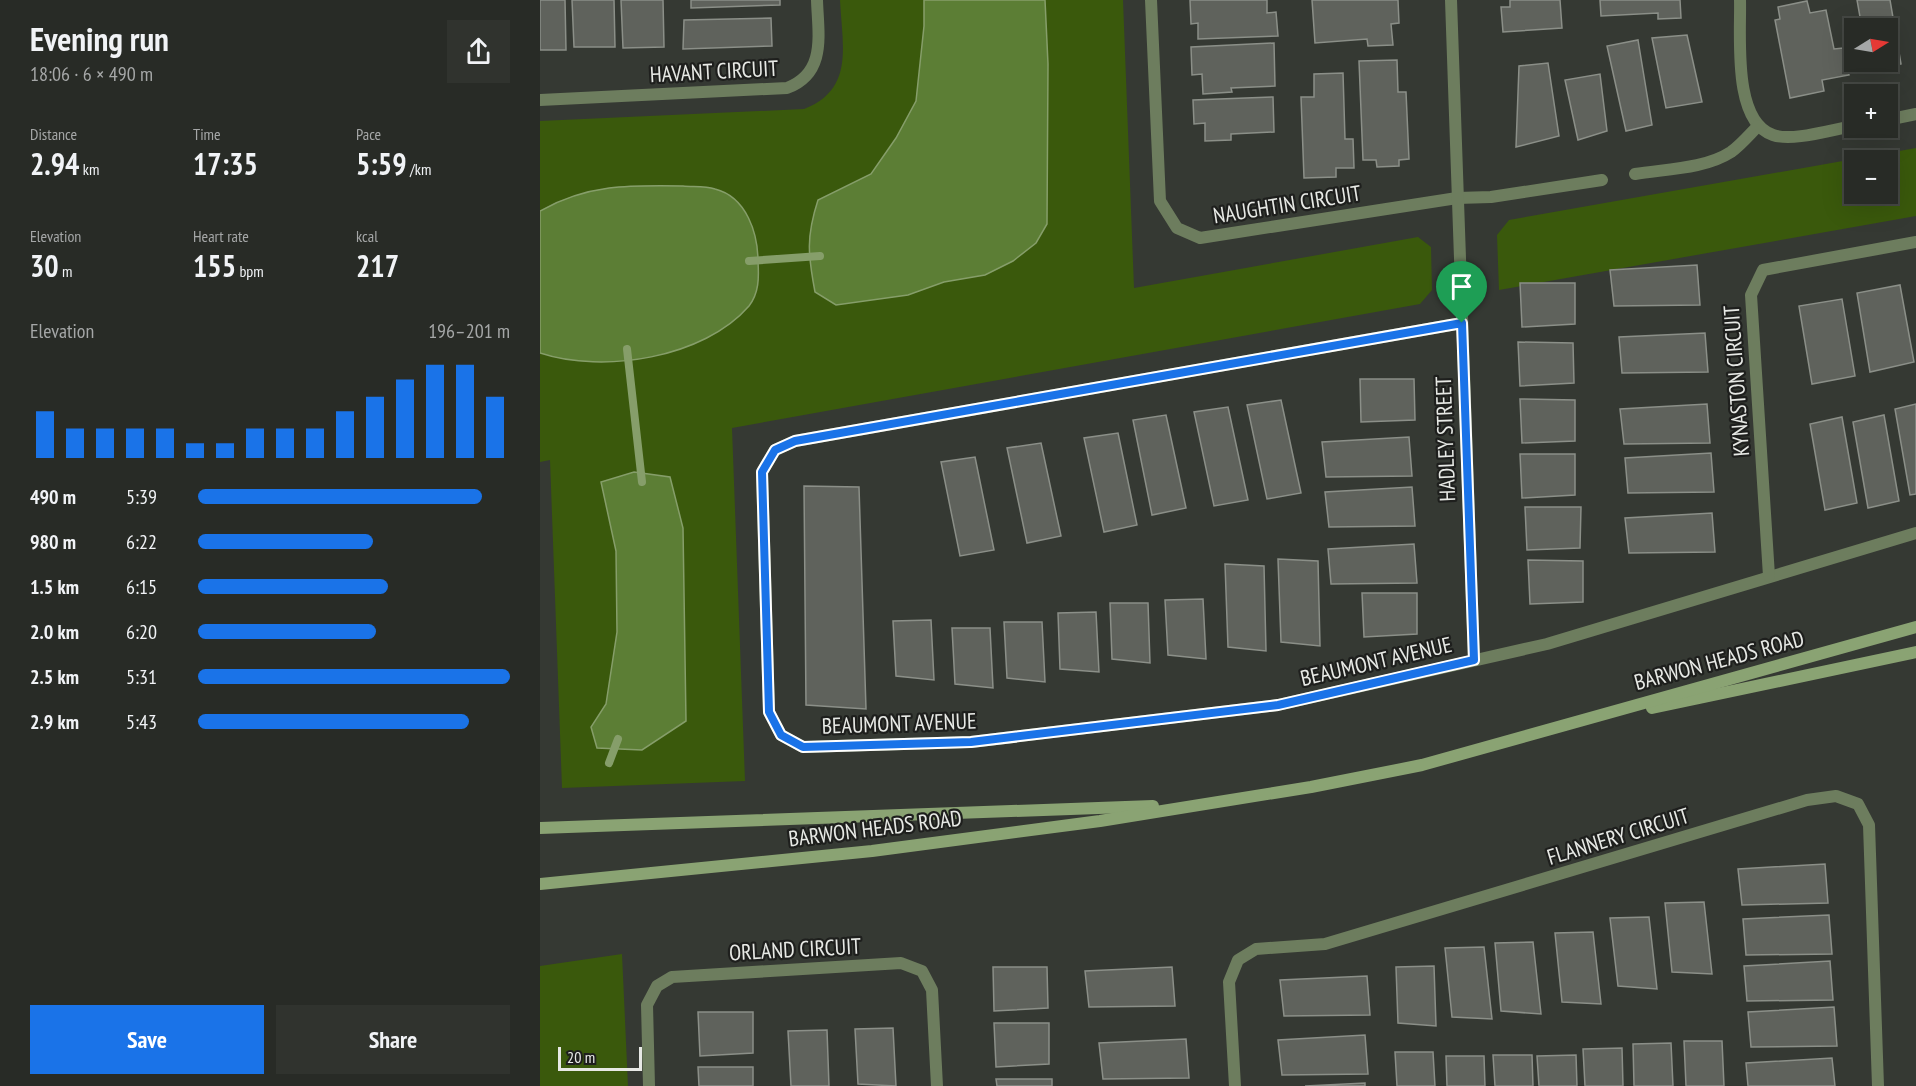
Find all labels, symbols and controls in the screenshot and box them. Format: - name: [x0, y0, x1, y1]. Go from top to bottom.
- text: Evening run: [30, 17, 169, 60]
- north arrow: [1844, 18, 1898, 72]
- map controls: [1844, 18, 1898, 204]
- button: share: [447, 20, 510, 83]
- street label: HAVANT CIRCUIT: [649, 54, 779, 88]
- text: 18:06 · 6 × 490 m: [30, 61, 153, 87]
- button: +: [1844, 84, 1898, 138]
- text: Distance: [30, 124, 77, 144]
- text: Time: [193, 124, 221, 144]
- text: Pace: [356, 124, 381, 144]
- text: 2.94: [30, 144, 79, 183]
- text: 17:35: [193, 144, 258, 183]
- text: 5:59: [356, 144, 407, 183]
- button: −: [1844, 150, 1898, 204]
- text: km: [79, 159, 99, 179]
- text: /km: [407, 159, 431, 179]
- street label: NAUGHTIN CIRCUIT: [1211, 178, 1363, 230]
- text: Elevation: [30, 226, 81, 246]
- text: Heart rate: [193, 226, 249, 246]
- text: kcal: [356, 226, 378, 246]
- text: 30: [30, 246, 59, 285]
- text: 155: [193, 246, 236, 285]
- text: 217: [356, 246, 399, 285]
- text: m: [59, 261, 73, 281]
- text: bpm: [236, 261, 264, 281]
- pin: [1436, 261, 1487, 323]
- icon: arrive: [1445, 270, 1478, 303]
- street label: KYNASTON CIRCUIT: [1717, 304, 1755, 457]
- text: Elevation: [30, 318, 94, 344]
- text: 196–201 m: [428, 318, 510, 344]
- street label: HADLEY STREET: [1429, 376, 1461, 502]
- text: 490 m: [30, 484, 76, 510]
- text: 5:39: [126, 484, 157, 510]
- text: 980 m: [30, 529, 76, 555]
- text: 6:22: [126, 529, 157, 555]
- text: 1.5 km: [30, 574, 79, 600]
- text: 6:15: [126, 574, 157, 600]
- text: 2.0 km: [30, 619, 79, 645]
- text: 6:20: [126, 619, 157, 645]
- street label: BARWON HEADS ROAD: [1631, 624, 1807, 696]
- street label: BEAUMONT AVENUE: [1297, 630, 1455, 692]
- text: 2.5 km: [30, 664, 79, 690]
- text: 5:31: [126, 664, 157, 690]
- street label: BEAUMONT AVENUE: [821, 706, 977, 740]
- text: 2.9 km: [30, 709, 79, 735]
- text: 5:43: [126, 709, 157, 735]
- street label: FLANNERY CIRCUIT: [1543, 801, 1693, 871]
- street label: BARWON HEADS ROAD: [787, 803, 963, 853]
- street label: ORLAND CIRCUIT: [728, 932, 862, 966]
- button: Save: [30, 1005, 264, 1074]
- button: Share: [276, 1005, 510, 1074]
- scale bar: [558, 1044, 642, 1072]
- text: 20 m: [567, 1047, 595, 1067]

